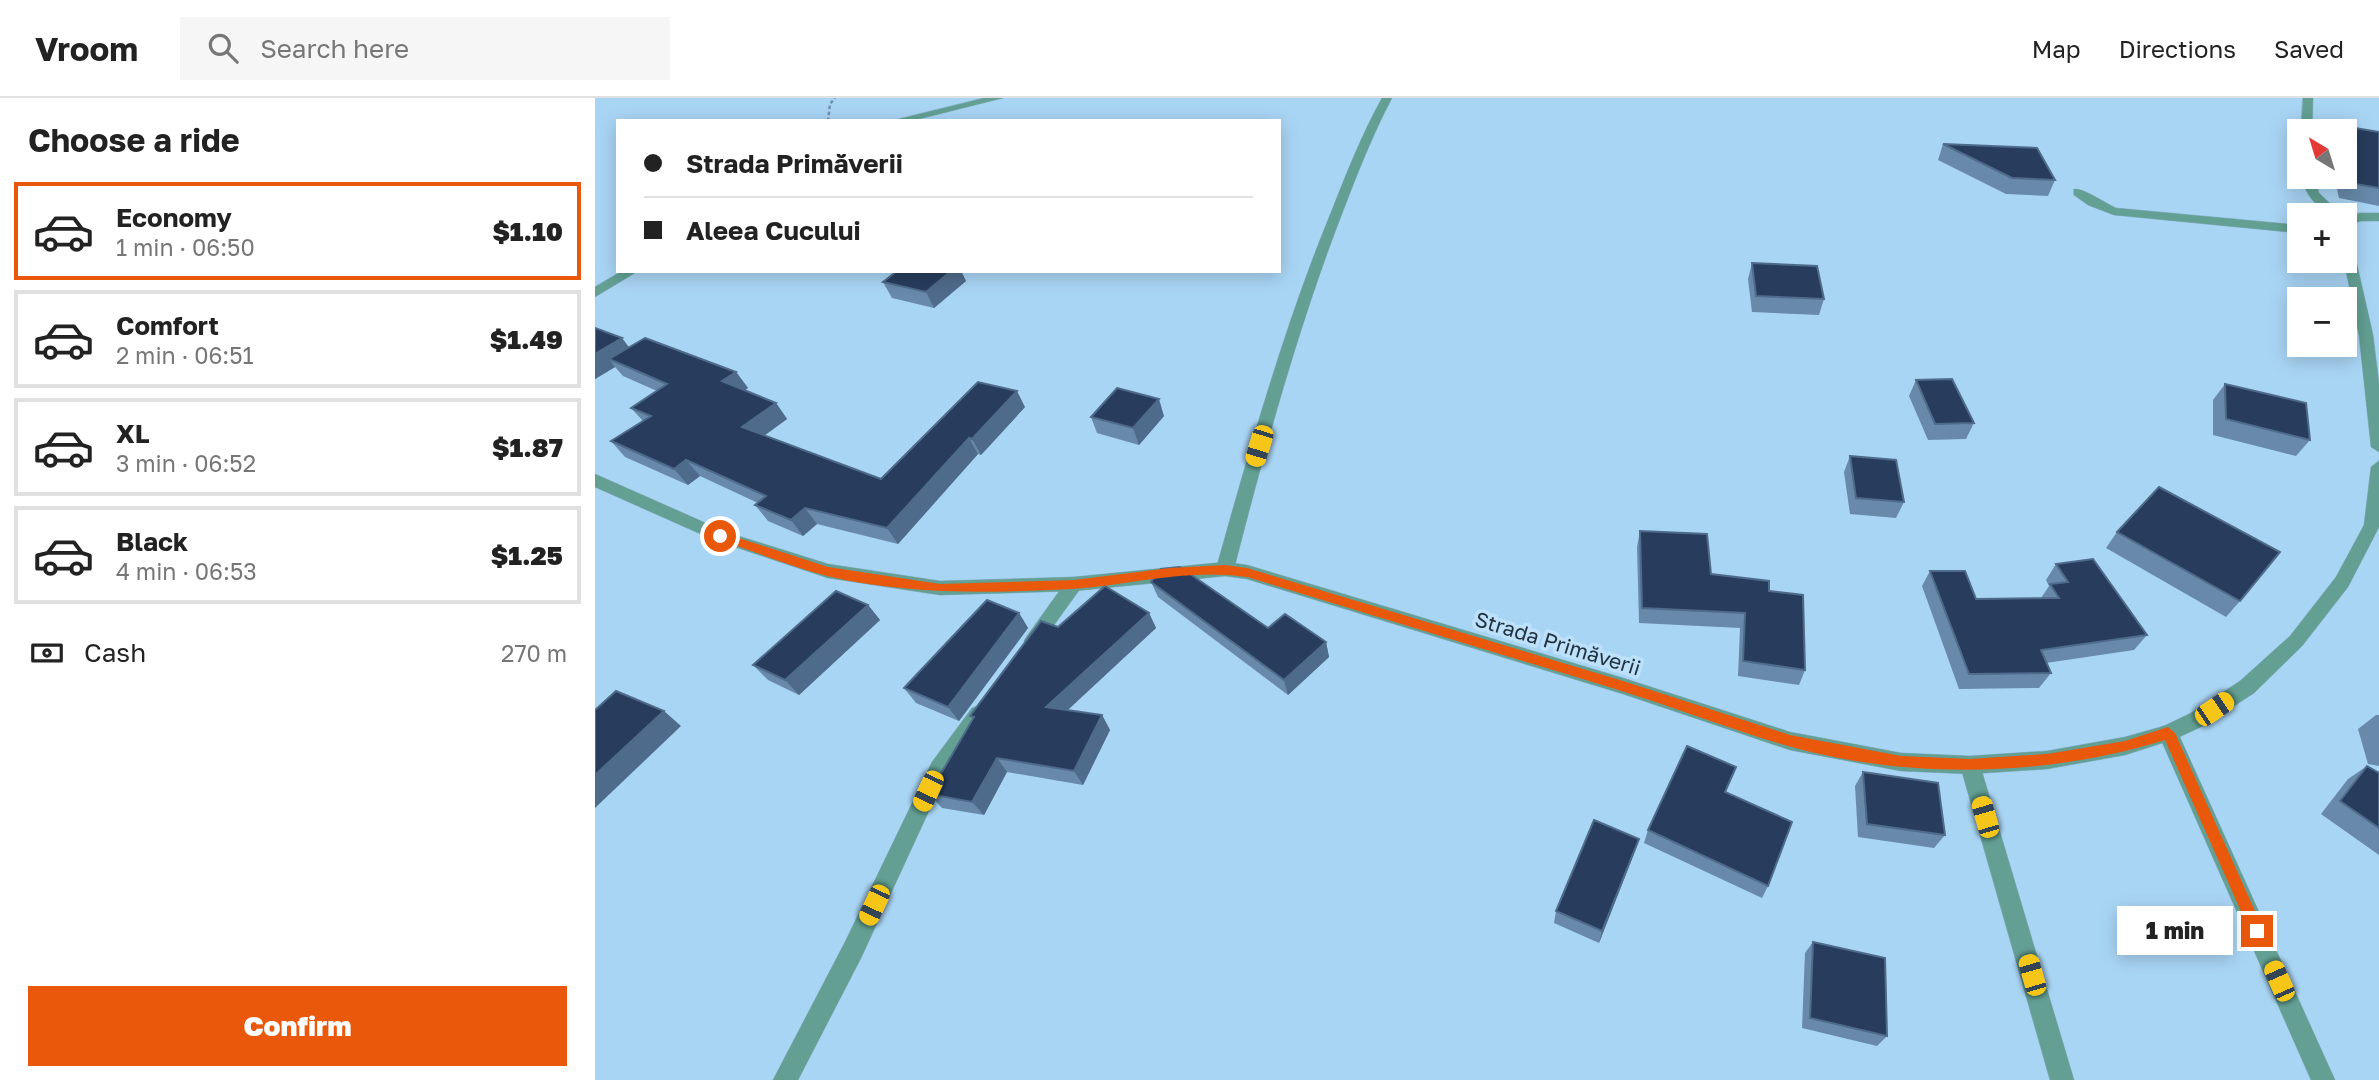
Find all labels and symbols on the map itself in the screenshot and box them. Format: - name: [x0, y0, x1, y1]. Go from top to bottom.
- north arrow: [2287, 119, 2357, 189]
- car: [1243, 423, 1276, 469]
- route start: [704, 520, 736, 552]
- street label: Strada Primăverii: [1472, 605, 1644, 681]
- car: [2191, 689, 2238, 729]
- car: [910, 768, 947, 814]
- car: [1970, 794, 2001, 840]
- car: [856, 882, 893, 928]
- callout: 1 min: [2117, 906, 2233, 956]
- route end: [2241, 915, 2273, 947]
- car: [2017, 952, 2048, 998]
- car: [2261, 958, 2298, 1004]

